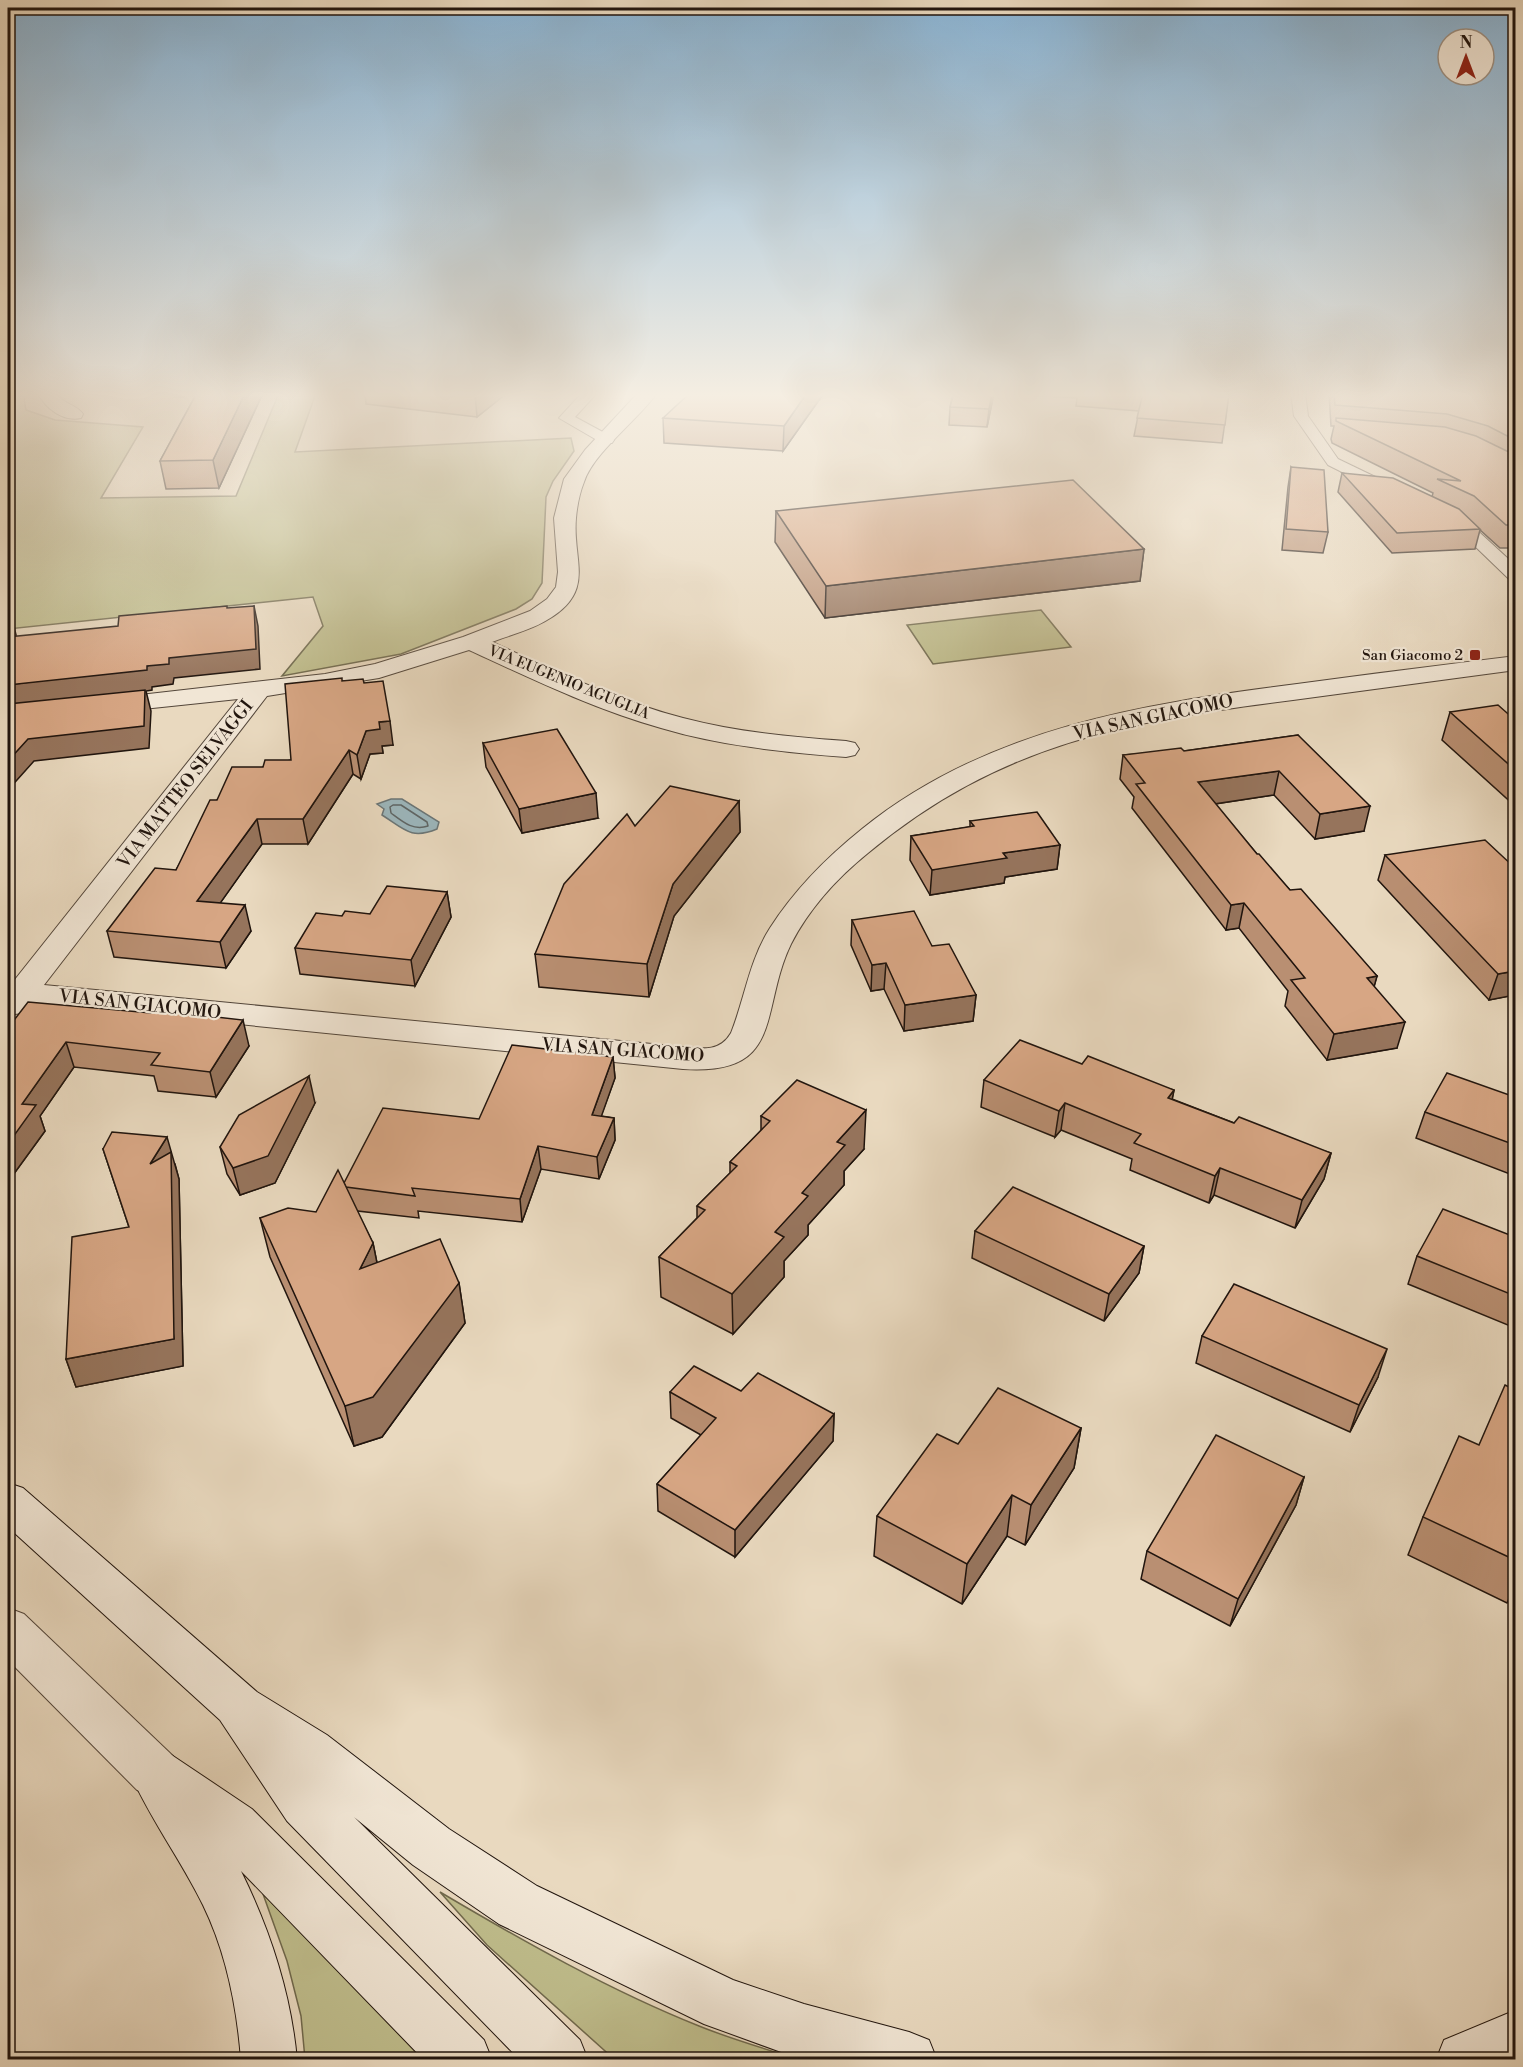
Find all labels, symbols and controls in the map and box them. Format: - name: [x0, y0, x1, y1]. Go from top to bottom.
- north arrow: [1436, 27, 1496, 87]
- text: N: [1460, 33, 1473, 53]
- street label: VIA EUGENIO AGUGLIA: [484, 641, 653, 724]
- place label: San Giacomo 2: [1362, 646, 1463, 665]
- marker: San Giacomo 2: [1468, 648, 1482, 662]
- street label: VIA SAN GIACOMO: [1070, 689, 1235, 746]
- street label: VIA MATTEO SELVAGGI: [112, 695, 258, 874]
- street label: VIA SAN GIACOMO: [57, 984, 222, 1024]
- street label: VIA SAN GIACOMO: [540, 1033, 705, 1068]

